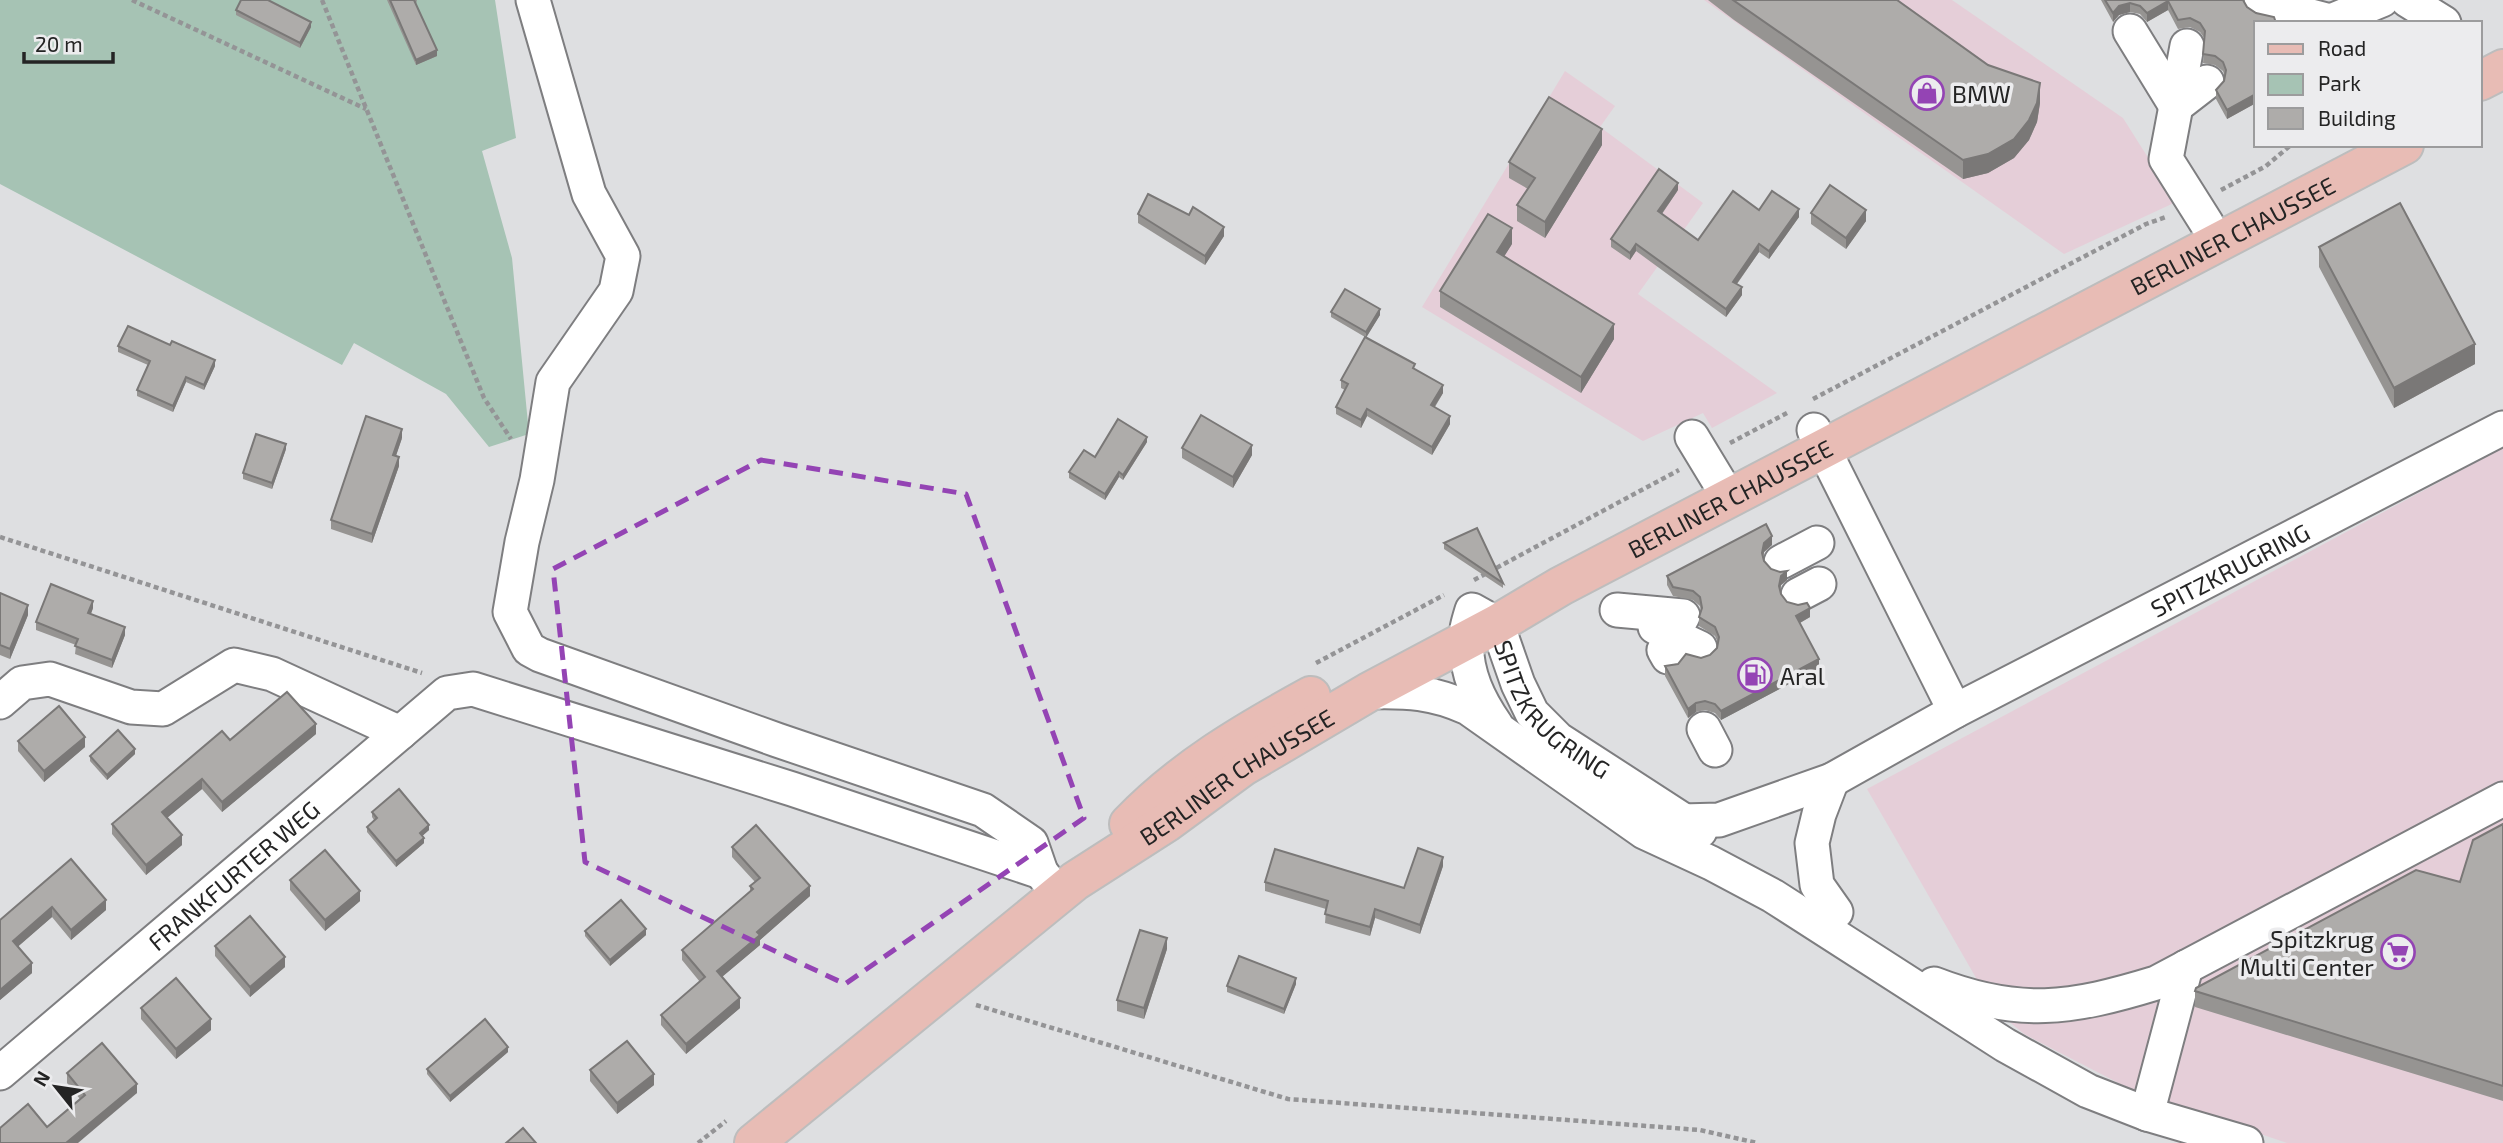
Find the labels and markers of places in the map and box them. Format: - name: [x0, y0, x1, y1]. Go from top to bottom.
- shop icon: BMW: [1908, 74, 1946, 112]
- place label: BMW: [1952, 79, 2011, 108]
- fuel station icon: Aral: [1736, 656, 1774, 694]
- place label: Aral: [1780, 661, 1825, 690]
- place label: Spitzkrug Multi Center: [2240, 924, 2374, 981]
- supermarket icon: Spitzkrug Multi Center: [2379, 933, 2417, 971]

